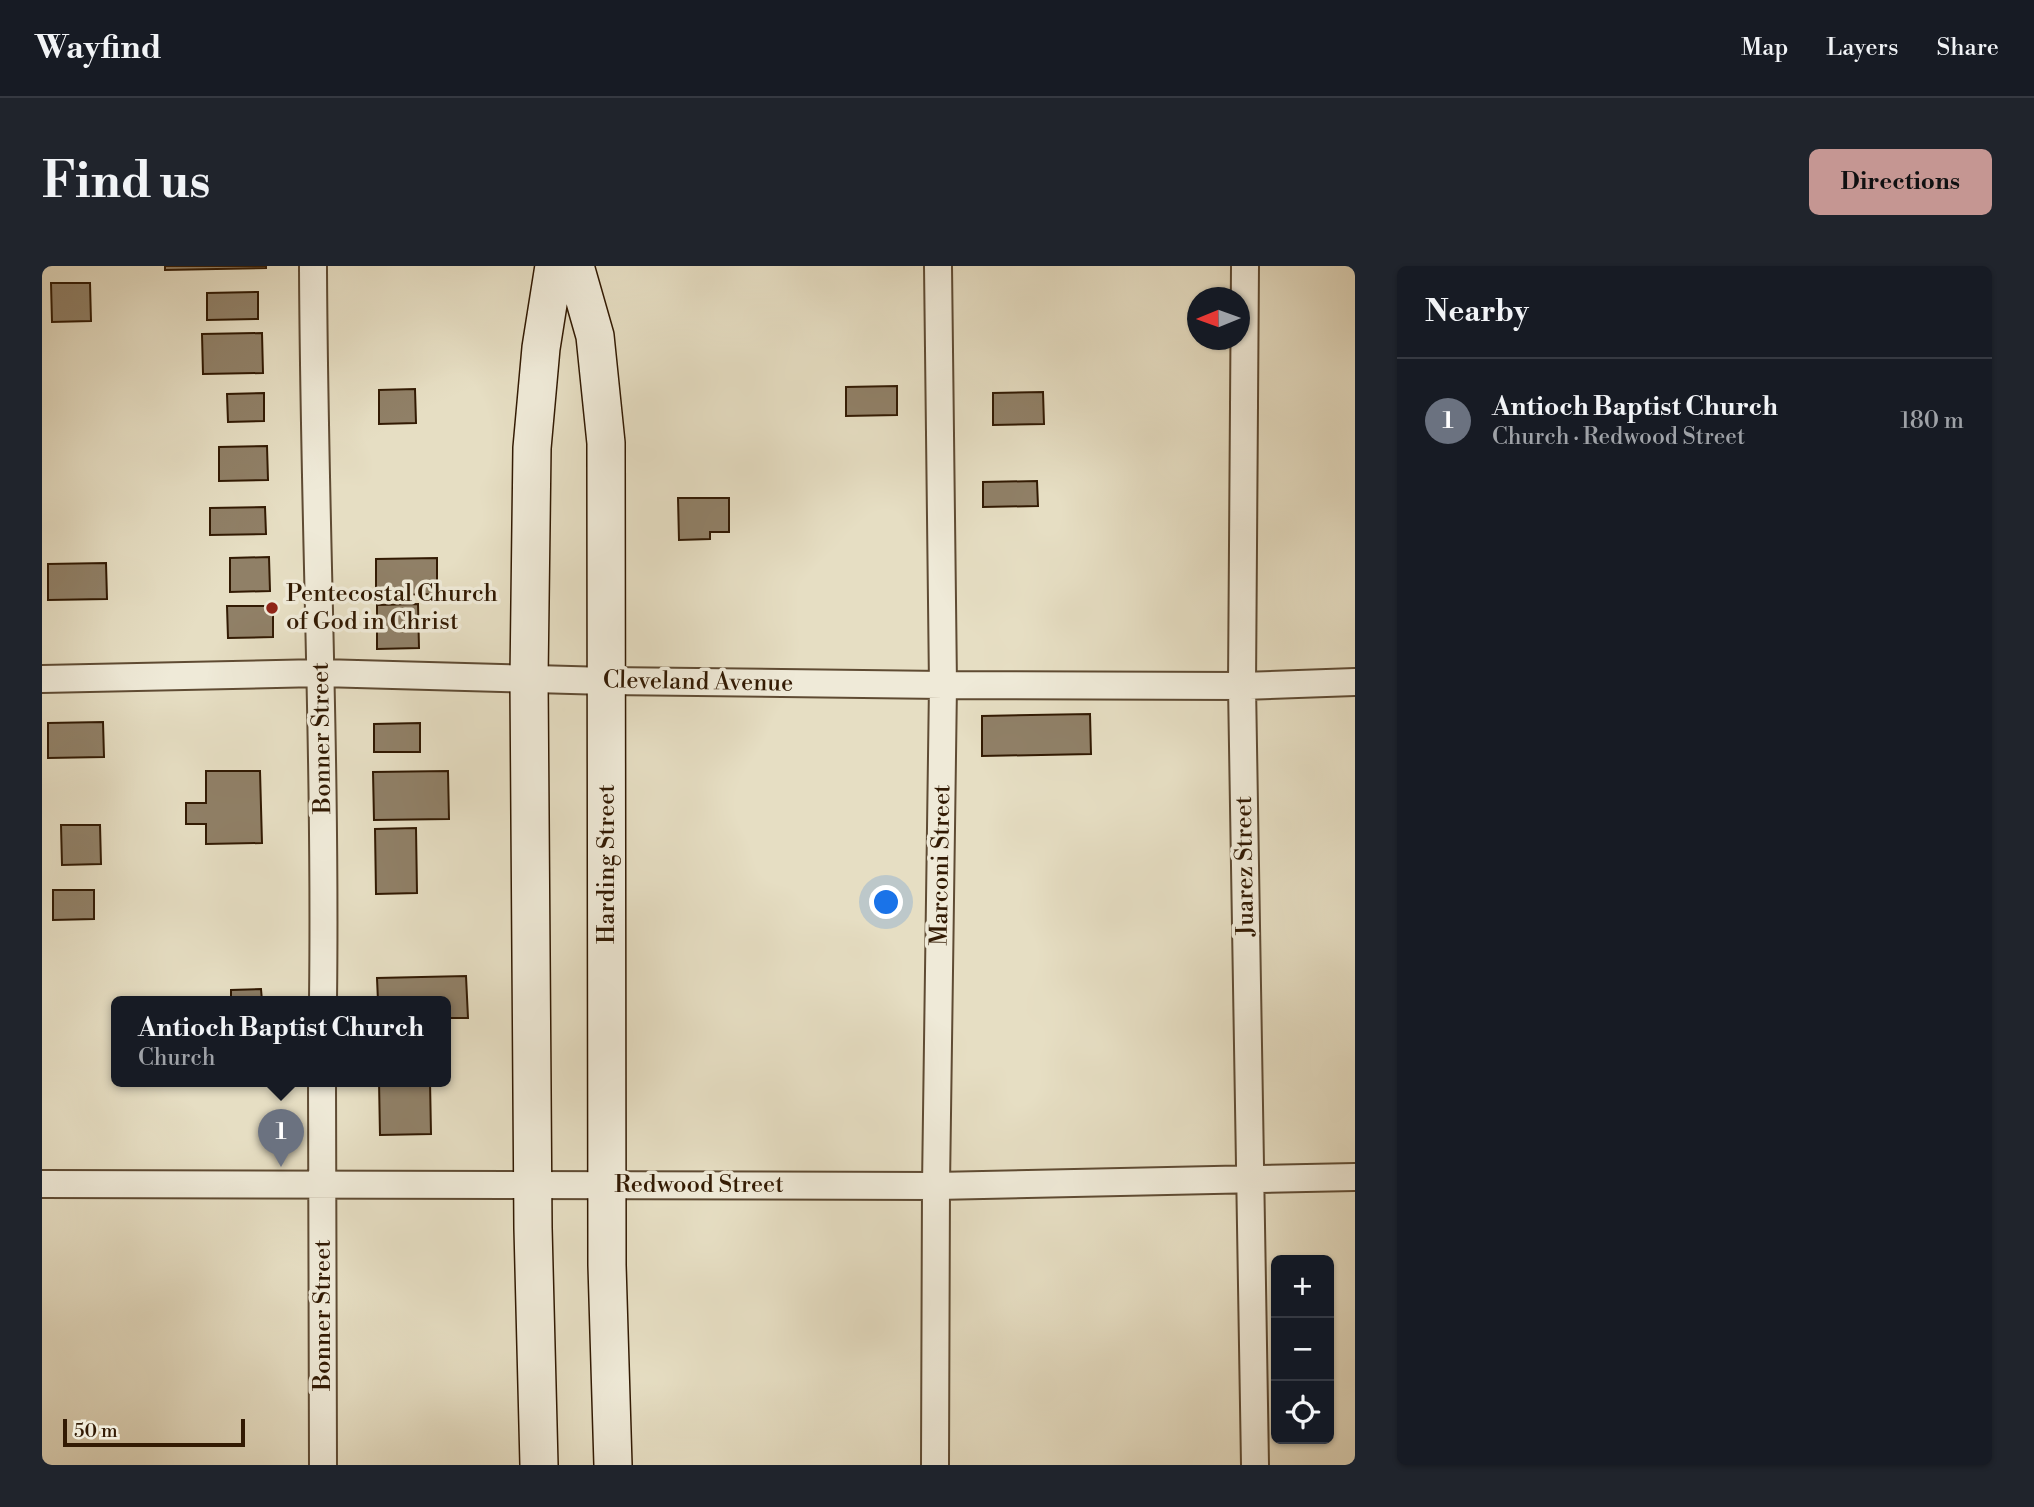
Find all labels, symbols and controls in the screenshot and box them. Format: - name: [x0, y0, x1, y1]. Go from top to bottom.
- text: Wayfind: [35, 28, 162, 69]
- text: Map: [1741, 33, 1788, 63]
- text: Layers: [1826, 33, 1898, 63]
- text: Share: [1936, 33, 1999, 63]
- button: Directions: [1809, 149, 1992, 215]
- text: Find us: [42, 152, 211, 213]
- north arrow: [1187, 287, 1250, 350]
- text: Nearby: [1425, 293, 1529, 331]
- text: Antioch Baptist Church: [1492, 391, 1778, 423]
- text: 1: [1442, 407, 1454, 435]
- text: 180 m: [1900, 407, 1964, 435]
- text: Church · Redwood Street: [1492, 423, 1745, 451]
- place label: Pentecostal Church of God in Christ: [286, 579, 498, 637]
- marker: Pentecostal Church of God in Christ: [264, 600, 280, 616]
- street label: Bonner Street: [306, 661, 338, 815]
- street label: Cleveland Avenue: [602, 665, 794, 699]
- street label: Harding Street: [592, 784, 622, 944]
- street label: Marconi Street: [925, 784, 957, 946]
- street label: Juarez Street: [1229, 795, 1261, 937]
- your location: [869, 885, 903, 919]
- popup: [111, 996, 451, 1087]
- text: Antioch Baptist Church: [138, 1012, 424, 1044]
- text: Church: [138, 1044, 215, 1072]
- pin: 1: [258, 1109, 304, 1167]
- street label: Redwood Street: [614, 1170, 784, 1200]
- street label: Bonner Street: [308, 1239, 338, 1392]
- map controls: [1271, 1255, 1334, 1444]
- button: +: [1271, 1255, 1334, 1318]
- button: −: [1271, 1318, 1334, 1381]
- button: locate: [1271, 1381, 1334, 1444]
- scale bar: [63, 1416, 245, 1448]
- text: 50 m: [74, 1419, 118, 1443]

